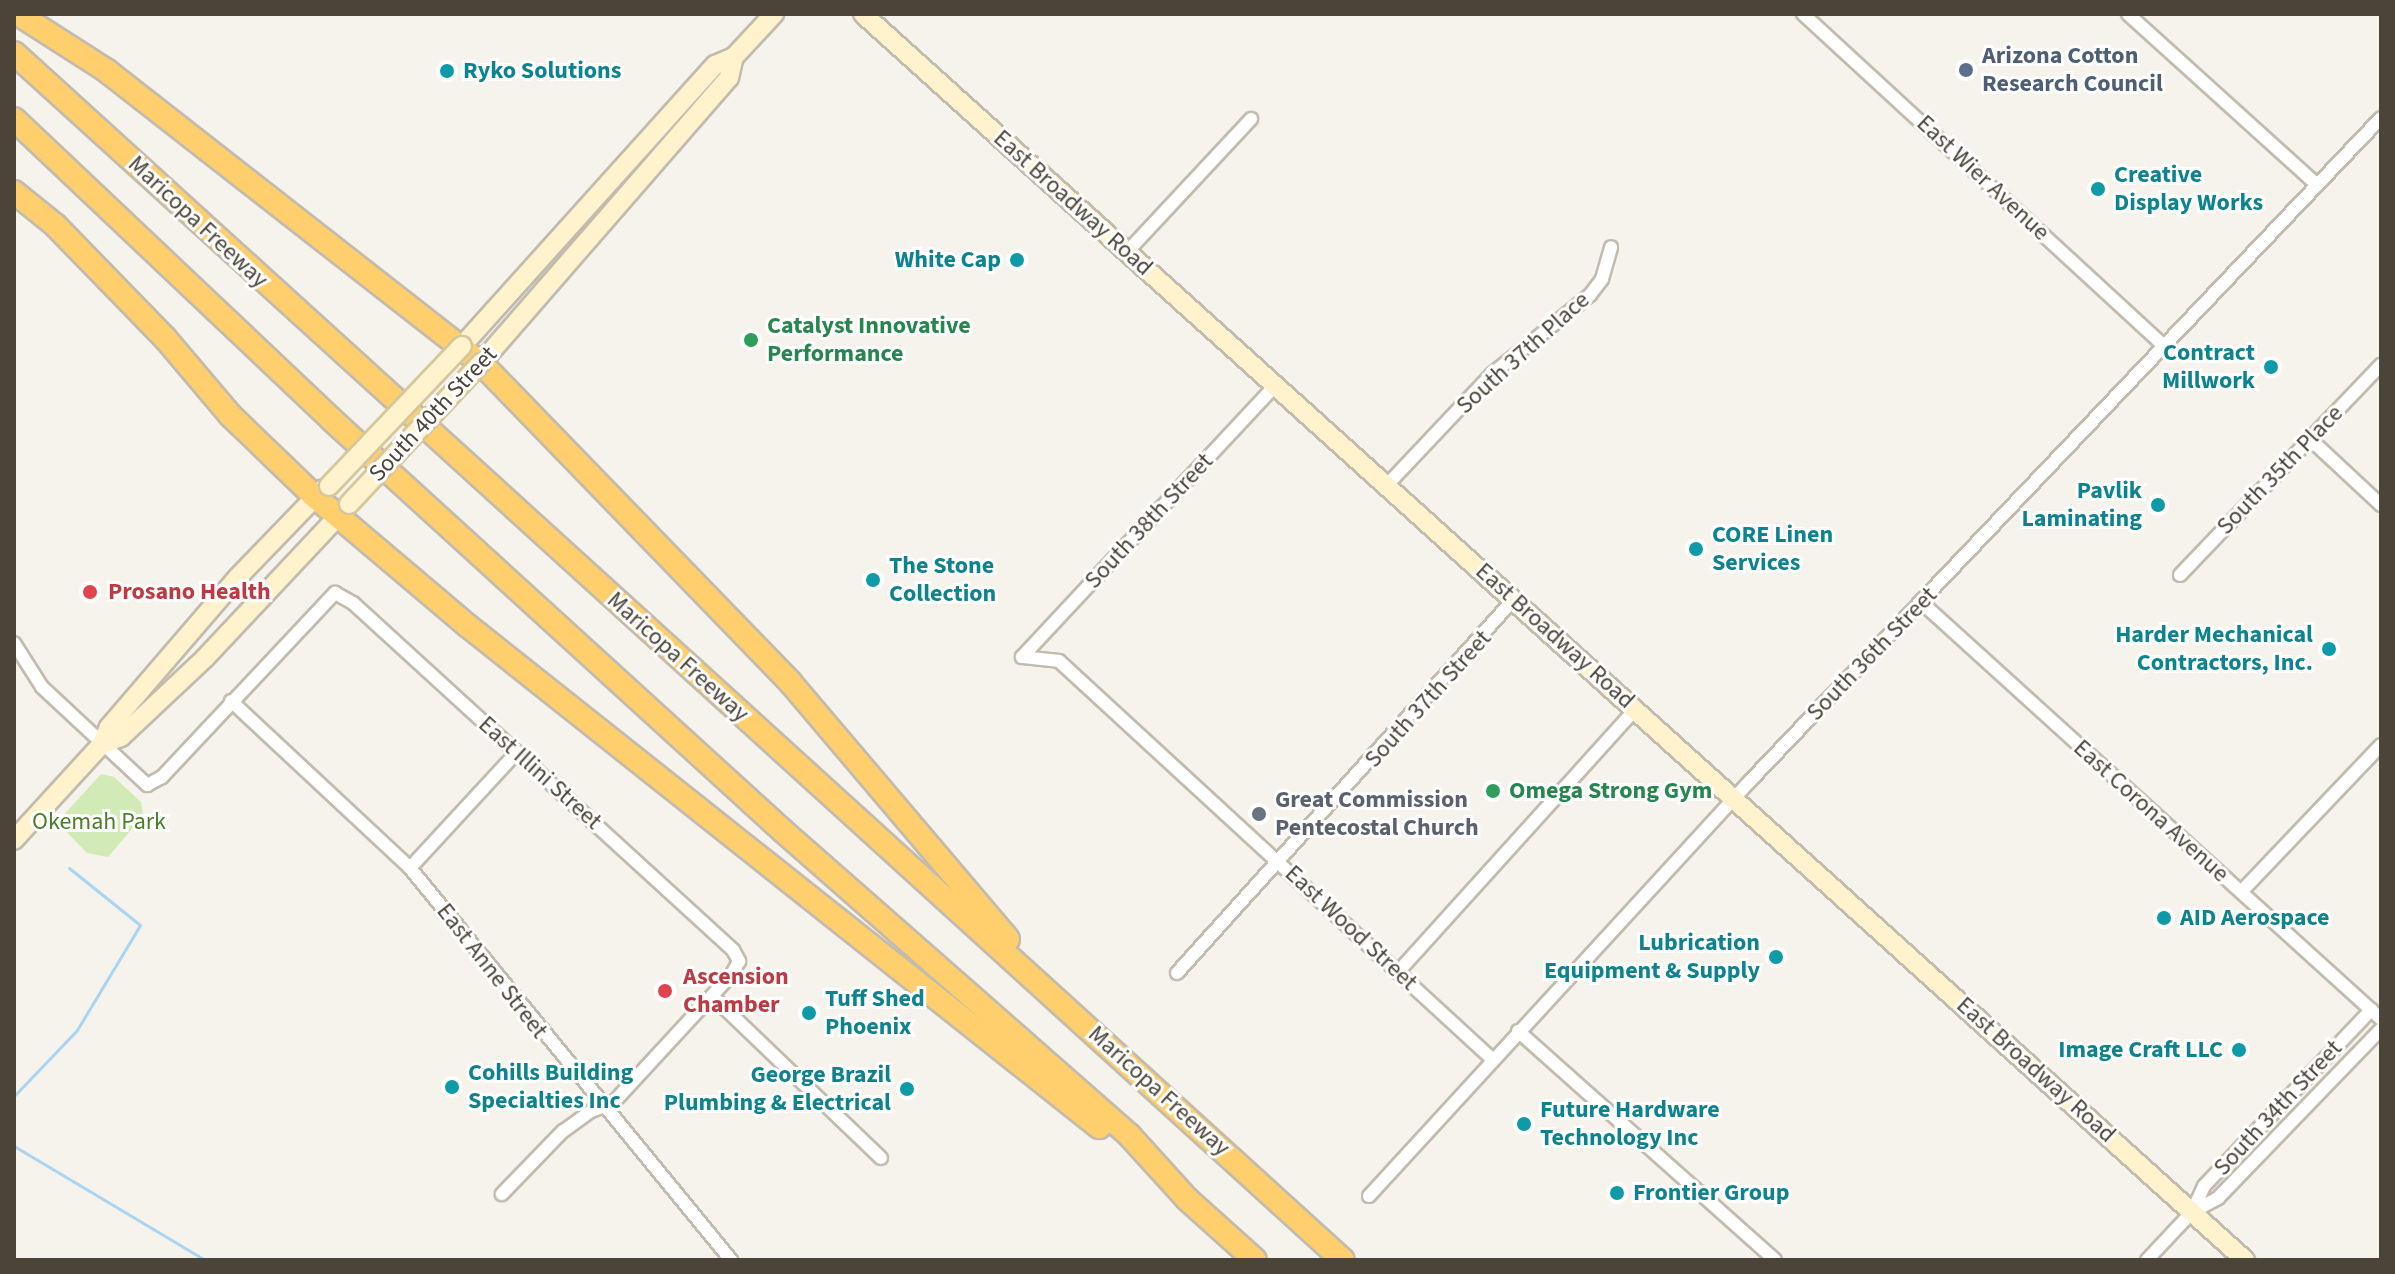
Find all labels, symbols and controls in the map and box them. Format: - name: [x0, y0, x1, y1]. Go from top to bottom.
- place label: Arizona Cotton Research Council: [1982, 42, 2163, 98]
- place label: Ryko Solutions: [463, 57, 621, 85]
- marker: Arizona Cotton Research Council: [1957, 61, 1975, 79]
- marker: Ryko Solutions: [438, 62, 456, 80]
- street label: East Wier Avenue: [1911, 109, 2055, 247]
- street label: East Broadway Road: [988, 124, 1158, 282]
- street label: Maricopa Freeway: [122, 150, 274, 294]
- place label: Creative Display Works: [2114, 161, 2263, 217]
- marker: Creative Display Works: [2089, 180, 2107, 198]
- place label: White Cap: [895, 246, 1001, 274]
- marker: White Cap: [1008, 251, 1026, 269]
- street label: South 37th Place: [1451, 286, 1595, 420]
- place label: Catalyst Innovative Performance: [767, 312, 971, 368]
- marker: Catalyst Innovative Performance: [742, 331, 760, 349]
- place label: Contract Millwork: [2162, 339, 2255, 395]
- street label: South 40th Street: [363, 340, 503, 488]
- marker: Contract Millwork: [2262, 358, 2280, 376]
- street label: South 35th Place: [2211, 399, 2349, 541]
- street label: South 38th Street: [1079, 447, 1219, 595]
- place label: Pavlik Laminating: [2021, 477, 2142, 533]
- marker: Pavlik Laminating: [2149, 496, 2167, 514]
- place label: CORE Linen Services: [1712, 521, 1833, 577]
- marker: CORE Linen Services: [1687, 540, 1705, 558]
- place label: The Stone Collection: [889, 552, 996, 608]
- street label: East Broadway Road: [1470, 557, 1640, 715]
- marker: The Stone Collection: [864, 571, 882, 589]
- place label: Prosano Health: [108, 578, 271, 606]
- marker: Prosano Health: [79, 581, 101, 603]
- street label: South 36th Street: [1801, 581, 1943, 727]
- street label: Maricopa Freeway: [601, 586, 755, 728]
- place label: Harder Mechanical Contractors, Inc.: [2115, 621, 2313, 677]
- street label: South 37th Street: [1359, 624, 1497, 774]
- marker: Harder Mechanical Contractors, Inc.: [2320, 640, 2338, 658]
- street label: East Illini Street: [473, 710, 607, 836]
- street label: East Corona Avenue: [2067, 734, 2235, 888]
- place label: Omega Strong Gym: [1509, 777, 1712, 805]
- marker: Omega Strong Gym: [1484, 782, 1502, 800]
- place label: Great Commission Pentecostal Church: [1275, 786, 1479, 842]
- marker: Great Commission Pentecostal Church: [1250, 805, 1268, 823]
- park label: Okemah Park: [32, 808, 166, 836]
- street label: East Wood Street: [1279, 859, 1423, 997]
- street label: East Anne Street: [430, 898, 554, 1044]
- place label: AID Aerospace: [2180, 904, 2329, 932]
- marker: AID Aerospace: [2155, 909, 2173, 927]
- place label: Lubrication Equipment & Supply: [1544, 929, 1760, 985]
- marker: Lubrication Equipment & Supply: [1767, 948, 1785, 966]
- place label: Ascension Chamber: [683, 963, 789, 1019]
- marker: Ascension Chamber: [654, 980, 676, 1002]
- place label: Tuff Shed Phoenix: [825, 985, 925, 1041]
- street label: East Broadway Road: [1951, 991, 2121, 1149]
- marker: Tuff Shed Phoenix: [800, 1004, 818, 1022]
- street label: Maricopa Freeway: [1082, 1020, 1236, 1162]
- street label: South 34th Street: [2208, 1034, 2348, 1182]
- place label: Image Craft LLC: [2058, 1036, 2223, 1064]
- marker: Image Craft LLC: [2230, 1041, 2248, 1059]
- place label: Cohills Building Specialties Inc: [468, 1059, 633, 1115]
- place label: George Brazil Plumbing & Electrical: [664, 1061, 891, 1117]
- marker: Cohills Building Specialties Inc: [443, 1078, 461, 1096]
- marker: George Brazil Plumbing & Electrical: [898, 1080, 916, 1098]
- place label: Future Hardware Technology Inc: [1540, 1096, 1720, 1152]
- marker: Future Hardware Technology Inc: [1515, 1115, 1533, 1133]
- place label: Frontier Group: [1633, 1179, 1789, 1207]
- marker: Frontier Group: [1608, 1184, 1626, 1202]

